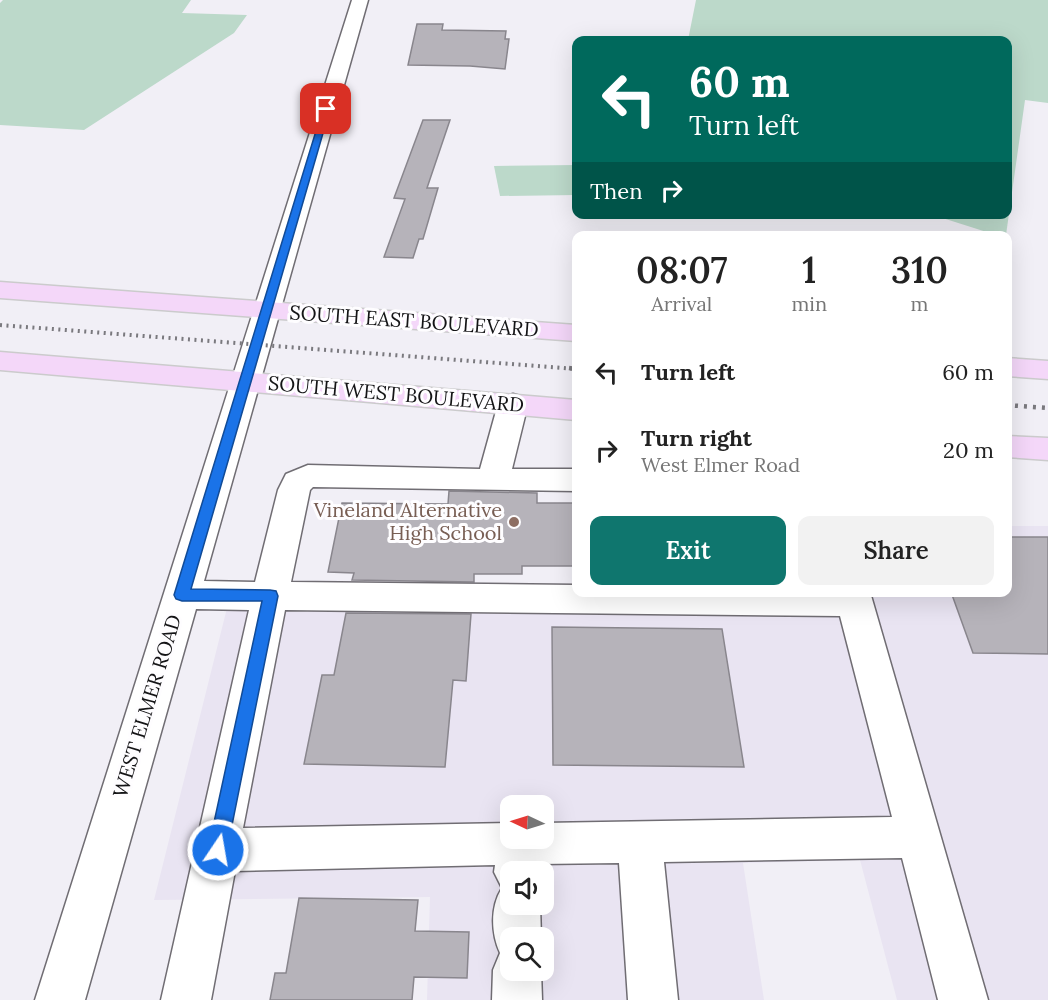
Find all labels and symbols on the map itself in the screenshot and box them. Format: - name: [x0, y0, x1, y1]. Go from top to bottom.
- pin: [300, 83, 351, 134]
- street label: SOUTH EAST BOULEVARD: [289, 299, 539, 342]
- street label: SOUTH WEST BOULEVARD: [267, 370, 525, 417]
- place label: Vineland Alternative High School: [313, 497, 502, 545]
- marker: Vineland Alternative High School: [507, 515, 521, 529]
- street label: WEST ELMER ROAD: [107, 611, 186, 800]
- north arrow: [500, 795, 554, 849]
- position arrow: [186, 818, 250, 882]

